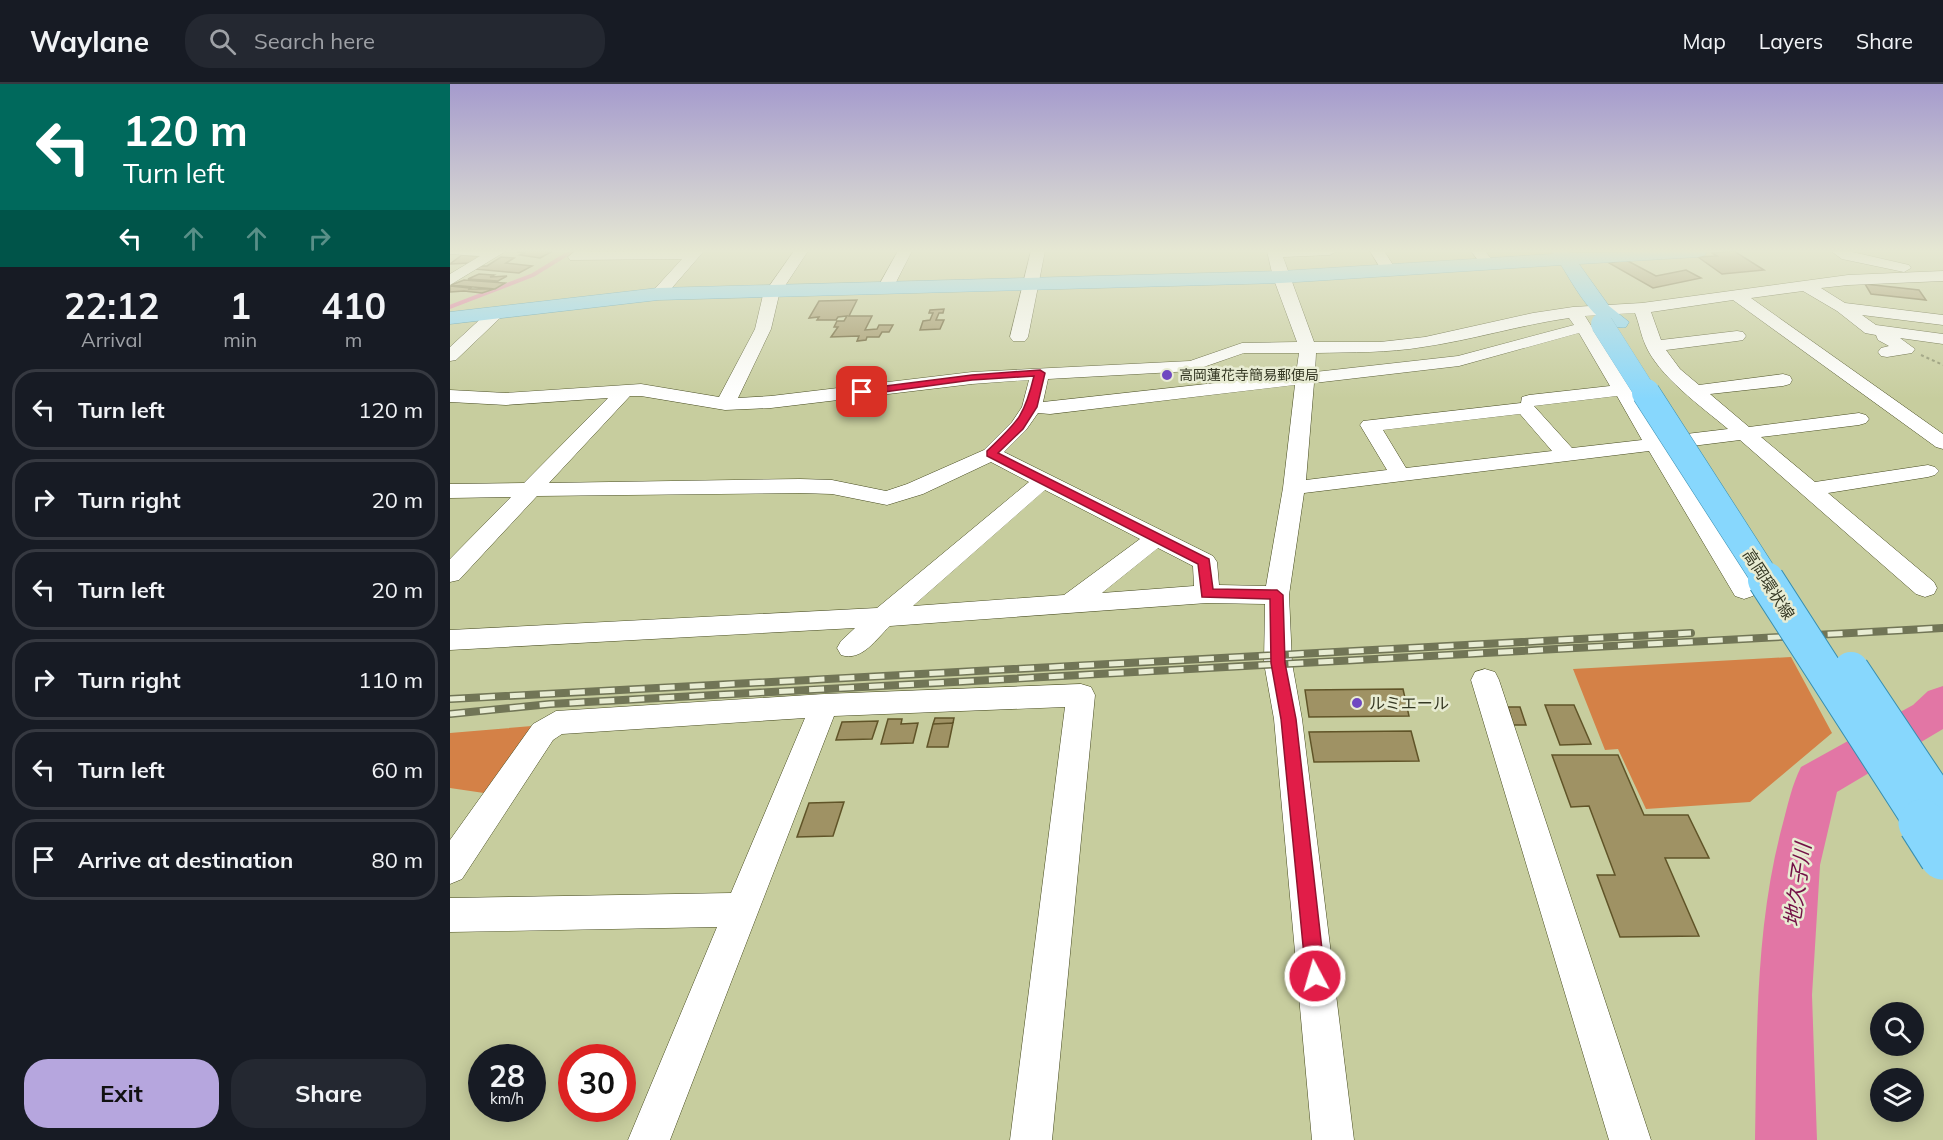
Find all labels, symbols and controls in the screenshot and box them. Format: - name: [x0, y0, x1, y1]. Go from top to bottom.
- search box: [185, 14, 605, 68]
- text: Waylane: [30, 24, 149, 59]
- icon: search: [206, 25, 239, 58]
- text: Search here: [254, 27, 375, 55]
- text: Map: [1683, 28, 1726, 54]
- text: Layers: [1759, 28, 1823, 54]
- text: Share: [1856, 28, 1913, 54]
- text: 120 m: [123, 104, 248, 157]
- icon: left: [24, 108, 102, 186]
- text: Turn left: [123, 156, 225, 190]
- icon: left: [114, 222, 147, 255]
- icon: ahead: [177, 222, 210, 255]
- icon: ahead: [240, 222, 273, 255]
- icon: right: [303, 222, 336, 255]
- text: 22:12: [64, 283, 159, 328]
- text: 1: [229, 283, 251, 328]
- text: 410: [321, 283, 386, 328]
- text: Arrival: [81, 327, 142, 352]
- text: min: [223, 327, 257, 352]
- text: m: [345, 327, 362, 352]
- pin: [836, 366, 887, 417]
- place label: 高岡蓮花寺簡易郵便局: [1179, 366, 1319, 384]
- marker: 高岡蓮花寺簡易郵便局: [1160, 368, 1174, 382]
- icon: arrive: [845, 375, 878, 408]
- icon: left: [27, 393, 60, 426]
- text: Turn left: [78, 396, 165, 424]
- text: 120 m: [358, 396, 423, 424]
- icon: right: [27, 483, 60, 516]
- text: Turn right: [78, 486, 181, 514]
- text: 20 m: [372, 486, 423, 514]
- street label: 高岡環状線: [1739, 545, 1799, 623]
- icon: left: [27, 573, 60, 606]
- text: Turn left: [78, 576, 165, 604]
- text: 20 m: [372, 576, 423, 604]
- icon: right: [27, 663, 60, 696]
- text: Turn right: [78, 666, 181, 694]
- text: 110 m: [358, 666, 423, 694]
- place label: ルミエール: [1369, 693, 1449, 713]
- marker: ルミエール: [1350, 696, 1364, 710]
- icon: left: [27, 753, 60, 786]
- text: Turn left: [78, 756, 165, 784]
- text: 60 m: [372, 756, 423, 784]
- water label: 地久子川: [1778, 840, 1816, 928]
- icon: arrive: [27, 843, 60, 876]
- text: Arrive at destination: [78, 846, 293, 874]
- text: 80 m: [372, 846, 423, 874]
- position arrow: [1283, 944, 1347, 1008]
- map controls: [1870, 1002, 1924, 1122]
- button: search: [1870, 1002, 1924, 1056]
- speed limit sign: 30: [558, 1044, 636, 1122]
- text: 28: [489, 1057, 525, 1095]
- button: Exit: [24, 1059, 219, 1128]
- button: Share: [231, 1059, 426, 1128]
- button: layers: [1870, 1068, 1924, 1122]
- text: km/h: [490, 1089, 524, 1108]

